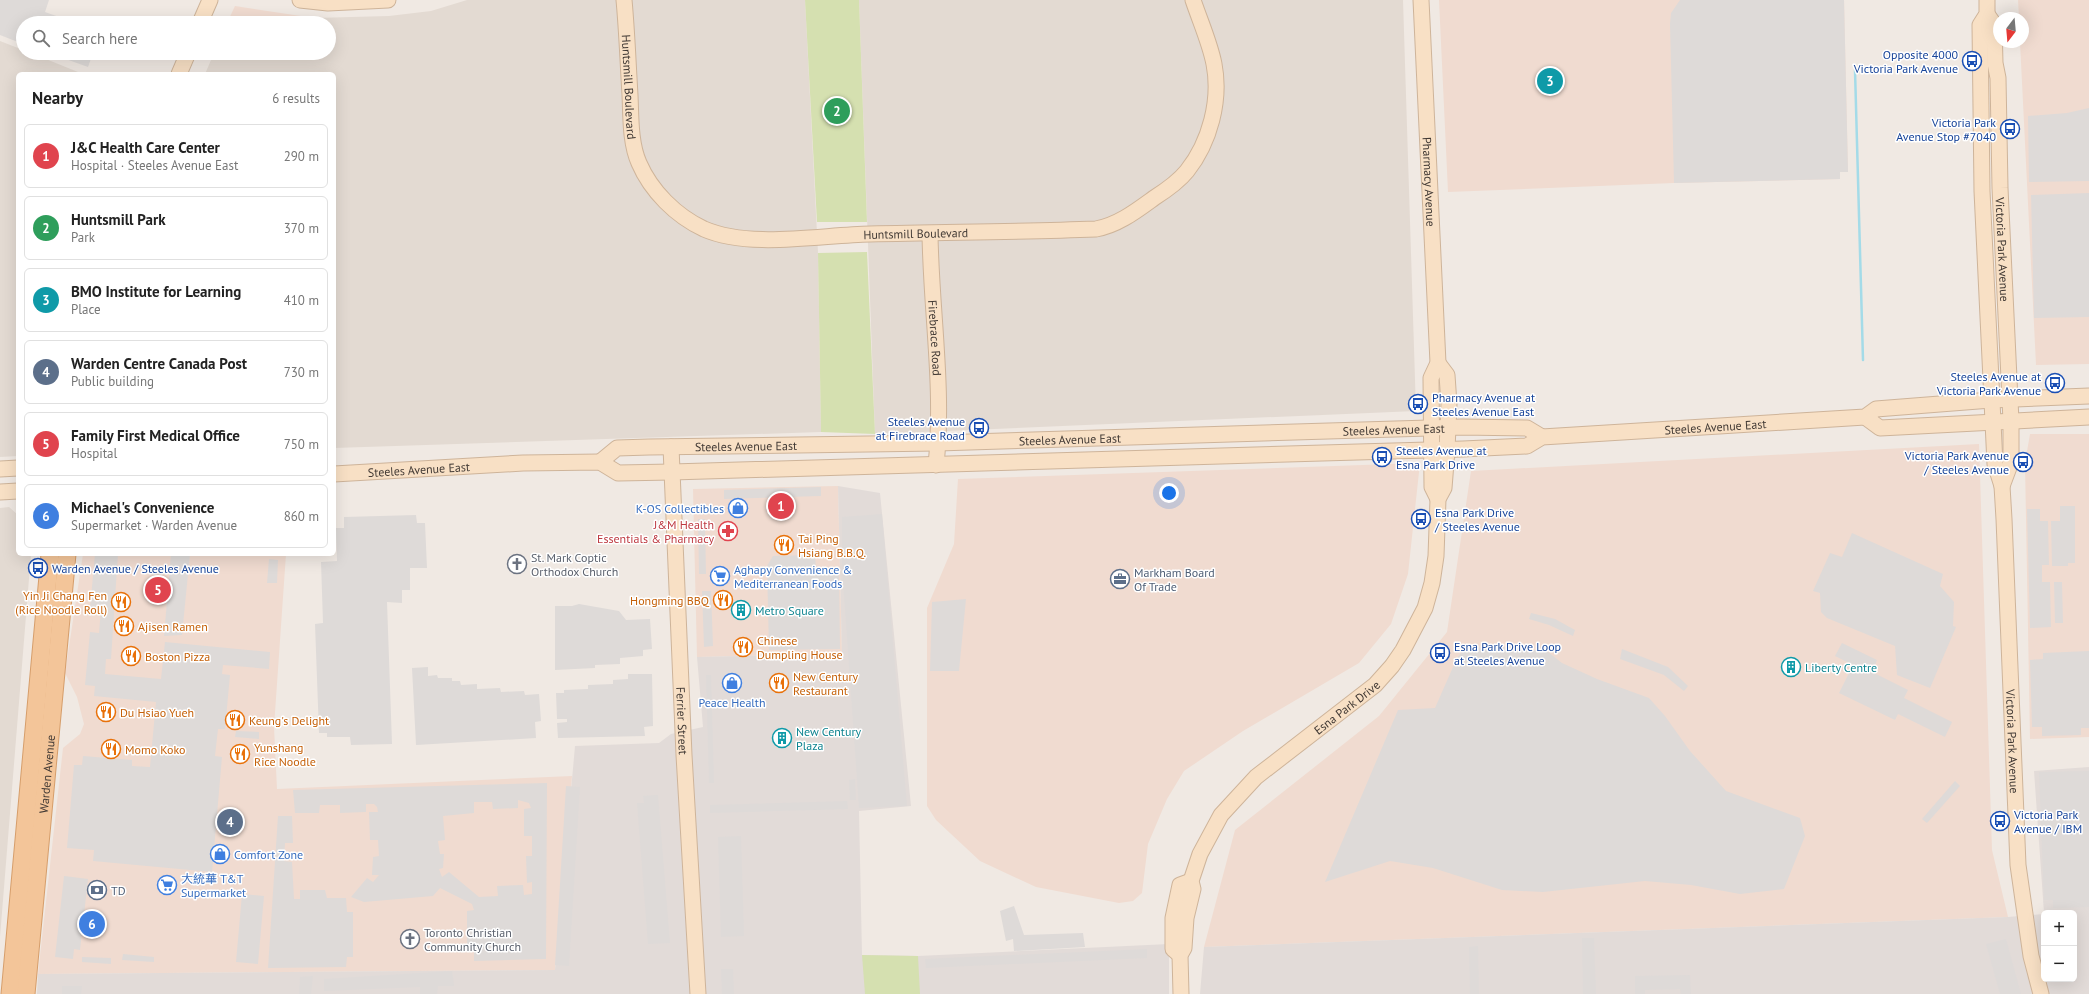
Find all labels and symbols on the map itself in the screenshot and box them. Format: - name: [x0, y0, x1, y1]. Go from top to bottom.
- north arrow: [1993, 12, 2029, 48]
- street label: Huntsmill Boulevard: [619, 34, 640, 140]
- place label: Opposite 4000 Victoria Park Avenue: [1853, 47, 1958, 76]
- bus stop icon: Opposite 4000 Victoria Park Avenue: [1961, 50, 1983, 72]
- pin: 3: [1537, 66, 1563, 96]
- pin: 2: [824, 96, 850, 126]
- place label: Victoria Park Avenue Stop #7040: [1896, 115, 1996, 144]
- bus stop icon: Victoria Park Avenue Stop #7040: [1999, 118, 2021, 140]
- street label: Pharmacy Avenue: [1420, 137, 1439, 227]
- street label: Victoria Park Avenue: [1993, 196, 2013, 302]
- street label: Huntsmill Boulevard: [863, 225, 968, 242]
- street label: Firebrace Road: [926, 299, 945, 376]
- place label: Steeles Avenue at Victoria Park Avenue: [1936, 369, 2041, 398]
- bus stop icon: Steeles Avenue at Victoria Park Avenue: [2044, 372, 2066, 394]
- place label: Pharmacy Avenue at Steeles Avenue East: [1432, 390, 1535, 419]
- bus stop icon: Pharmacy Avenue at Steeles Avenue East: [1407, 393, 1429, 415]
- place label: Steeles Avenue at Firebrace Road: [876, 414, 965, 443]
- street label: Steeles Avenue East: [1664, 416, 1767, 437]
- bus stop icon: Steeles Avenue at Firebrace Road: [968, 417, 990, 439]
- street label: Steeles Avenue East: [1342, 420, 1445, 438]
- street label: Steeles Avenue East: [1019, 430, 1121, 448]
- street label: Steeles Avenue East: [695, 437, 797, 454]
- place label: Steeles Avenue at Esna Park Drive: [1396, 443, 1487, 472]
- bus stop icon: Steeles Avenue at Esna Park Drive: [1371, 446, 1393, 468]
- place label: Victoria Park Avenue / Steeles Avenue: [1904, 448, 2009, 477]
- bus stop icon: Victoria Park Avenue / Steeles Avenue: [2012, 451, 2034, 473]
- street label: Steeles Avenue East: [367, 459, 470, 480]
- your location: [1159, 483, 1179, 503]
- pin: 1: [768, 491, 794, 521]
- shop icon: K-OS Collectibles: [727, 497, 749, 519]
- place label: K-OS Collectibles: [636, 501, 724, 516]
- place label: Esna Park Drive / Steeles Avenue: [1434, 505, 1520, 534]
- bus stop icon: Esna Park Drive / Steeles Avenue: [1410, 508, 1432, 530]
- place label: J&M Health Essentials & Pharmacy: [597, 517, 714, 546]
- pharmacy icon: J&M Health Essentials & Pharmacy: [717, 520, 739, 542]
- place label: Tai Ping Hsiang B.B.Q.: [798, 531, 866, 560]
- restaurant icon: Tai Ping Hsiang B.B.Q.: [773, 534, 795, 556]
- place label: St. Mark Coptic Orthodox Church: [531, 550, 618, 579]
- church icon: St. Mark Coptic Orthodox Church: [506, 553, 528, 575]
- bus stop icon: Warden Avenue / Steeles Avenue: [27, 557, 49, 579]
- place label: Warden Avenue / Steeles Avenue: [52, 561, 219, 576]
- place label: Aghapy Convenience & Mediterranean Foods: [734, 562, 852, 591]
- supermarket icon: Aghapy Convenience & Mediterranean Foods: [709, 565, 731, 587]
- place label: Markham Board Of Trade: [1134, 565, 1215, 594]
- office icon: Markham Board Of Trade: [1109, 568, 1131, 590]
- pin: 5: [145, 575, 171, 605]
- place label: Yin Ji Chang Fen (Rice Noodle Roll): [15, 588, 107, 617]
- restaurant icon: Hongming BBQ: [712, 589, 734, 611]
- restaurant icon: Yin Ji Chang Fen (Rice Noodle Roll): [110, 591, 132, 613]
- place label: Hongming BBQ: [630, 593, 710, 608]
- building icon: Metro Square: [730, 599, 752, 621]
- place label: Metro Square: [755, 603, 824, 618]
- restaurant icon: Ajisen Ramen: [113, 615, 135, 637]
- place label: Ajisen Ramen: [138, 619, 208, 634]
- place label: Chinese Dumpling House: [757, 633, 843, 662]
- restaurant icon: Chinese Dumpling House: [732, 636, 754, 658]
- place label: Esna Park Drive Loop at Steeles Avenue: [1454, 639, 1561, 668]
- bus stop icon: Esna Park Drive Loop at Steeles Avenue: [1429, 642, 1451, 664]
- restaurant icon: Boston Pizza: [120, 645, 142, 667]
- place label: Boston Pizza: [145, 649, 210, 664]
- building icon: Liberty Centre: [1780, 656, 1802, 678]
- place label: Liberty Centre: [1805, 660, 1877, 675]
- place label: New Century Restaurant: [793, 669, 858, 698]
- shop icon: Peace Health: [721, 672, 743, 694]
- restaurant icon: New Century Restaurant: [768, 672, 790, 694]
- street label: Esna Park Drive: [1311, 677, 1383, 737]
- street label: Ferrier Street: [674, 687, 691, 755]
- street label: Victoria Park Avenue: [2003, 688, 2023, 794]
- place label: Peace Health: [698, 695, 766, 710]
- restaurant icon: Du Hsiao Yueh: [95, 701, 117, 723]
- place label: Du Hsiao Yueh: [120, 705, 194, 720]
- restaurant icon: Keung's Delight: [224, 709, 246, 731]
- place label: Keung's Delight: [249, 713, 329, 728]
- place label: New Century Plaza: [796, 724, 861, 753]
- building icon: New Century Plaza: [771, 727, 793, 749]
- street label: Warden Avenue: [35, 734, 58, 814]
- restaurant icon: Momo Koko: [100, 738, 122, 760]
- place label: Yunshang Rice Noodle: [254, 740, 316, 769]
- place label: Momo Koko: [125, 742, 186, 757]
- restaurant icon: Yunshang Rice Noodle: [229, 743, 251, 765]
- pin: 4: [217, 807, 243, 837]
- place label: Victoria Park Avenue / IBM: [2013, 807, 2082, 836]
- bus stop icon: Victoria Park Avenue / IBM: [1989, 810, 2011, 832]
- shop icon: Comfort Zone: [209, 843, 231, 865]
- place label: Comfort Zone: [234, 847, 303, 862]
- place label: 大統華 T&T Supermarket: [181, 871, 246, 900]
- supermarket icon: 大統華 T&T Supermarket: [156, 874, 178, 896]
- bank icon: TD: [86, 879, 108, 901]
- place label: TD: [111, 883, 126, 898]
- pin: 6: [79, 909, 105, 939]
- place label: Toronto Christian Community Church: [424, 925, 521, 954]
- church icon: Toronto Christian Community Church: [399, 928, 421, 950]

